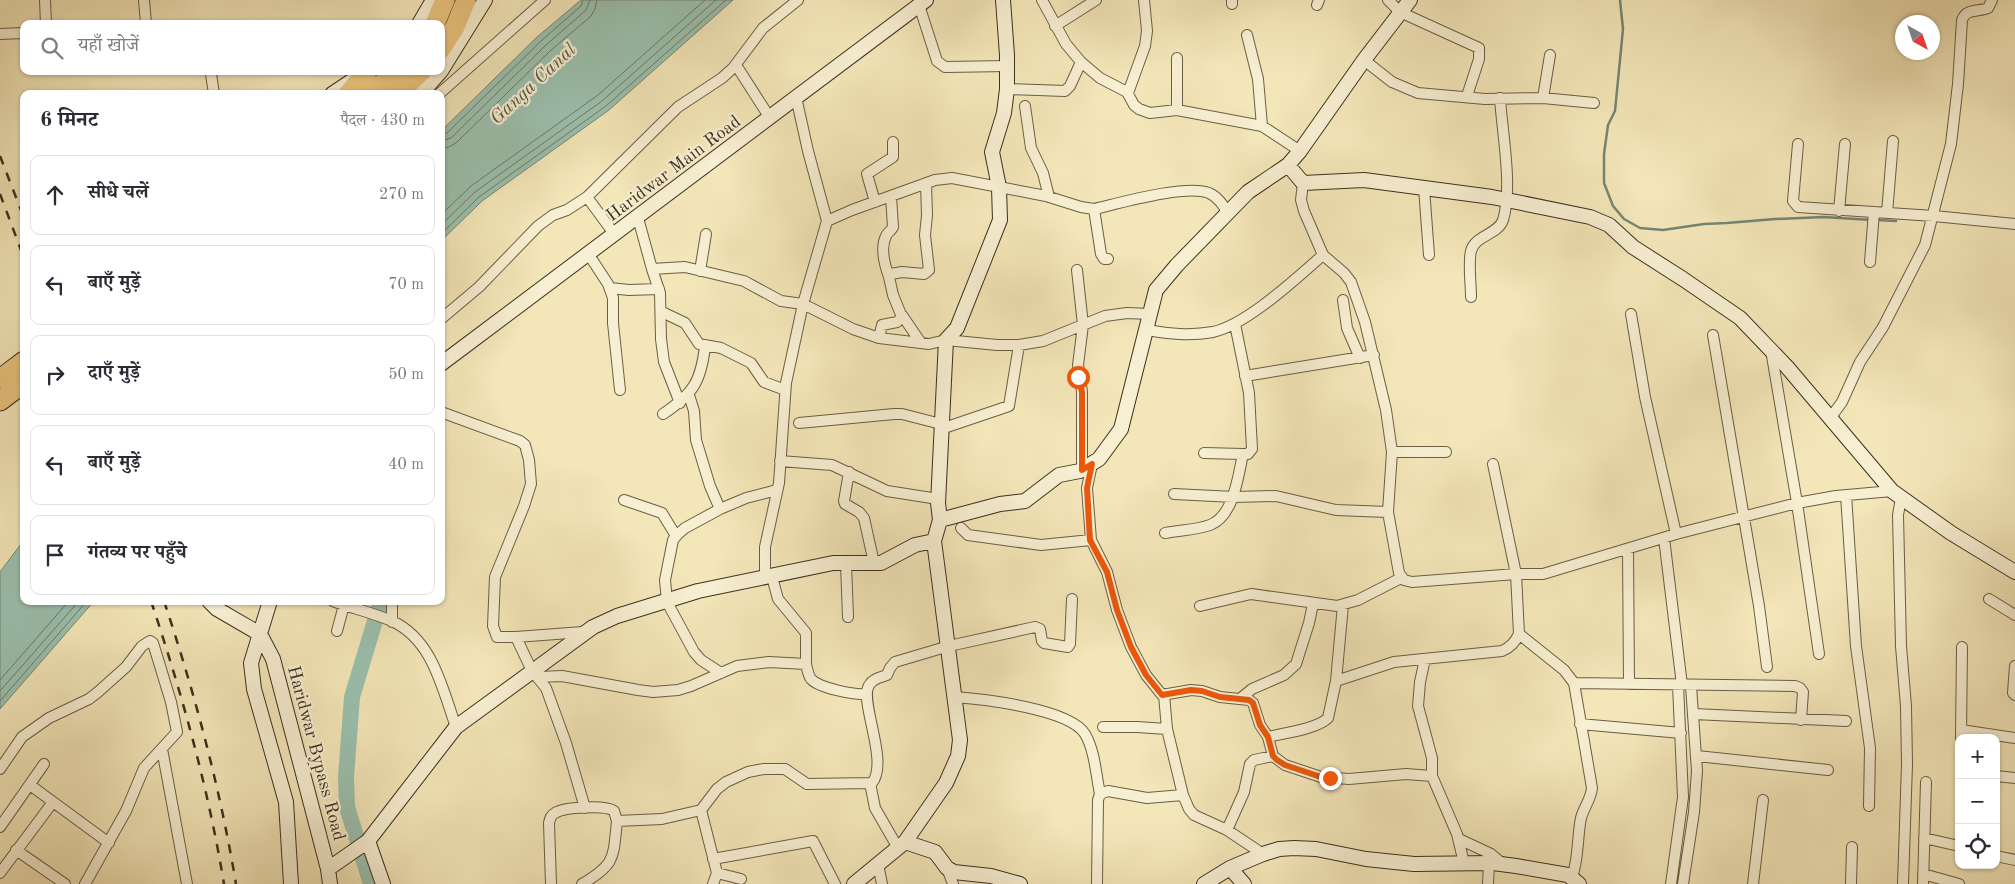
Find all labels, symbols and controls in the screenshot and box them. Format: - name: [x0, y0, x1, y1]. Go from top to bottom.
- north arrow: [1895, 15, 1940, 60]
- search box: [20, 20, 445, 75]
- icon: search: [38, 34, 66, 62]
- text: यहाँ खोजें: [78, 37, 139, 56]
- water label: Ganga Canal: [487, 40, 580, 129]
- text: 6 मिनट: [40, 110, 98, 131]
- text: पैदल · 430 m: [340, 113, 425, 129]
- street label: Haridwar Main Road: [603, 113, 744, 225]
- icon: ahead: [41, 181, 69, 209]
- text: सीधे चलें: [88, 184, 148, 203]
- text: 270 m: [379, 187, 424, 203]
- icon: left: [41, 271, 69, 299]
- text: बाएँ मुड़ें: [88, 274, 140, 293]
- text: 70 m: [388, 277, 424, 293]
- icon: right: [41, 361, 69, 389]
- text: दाएँ मुड़ें: [88, 364, 140, 383]
- route start: [1067, 366, 1090, 389]
- text: 50 m: [388, 367, 424, 383]
- icon: left: [41, 451, 69, 479]
- text: बाएँ मुड़ें: [88, 454, 140, 473]
- text: 40 m: [388, 457, 424, 473]
- icon: arrive: [41, 541, 69, 569]
- text: गंतव्य पर पहुँचे: [88, 544, 187, 563]
- street label: Haridwar Bypass Road: [284, 664, 348, 843]
- map controls: [1955, 734, 2000, 869]
- button: +: [1955, 734, 2000, 779]
- route end: [1319, 767, 1342, 790]
- button: −: [1955, 779, 2000, 824]
- button: locate: [1955, 824, 2000, 869]

